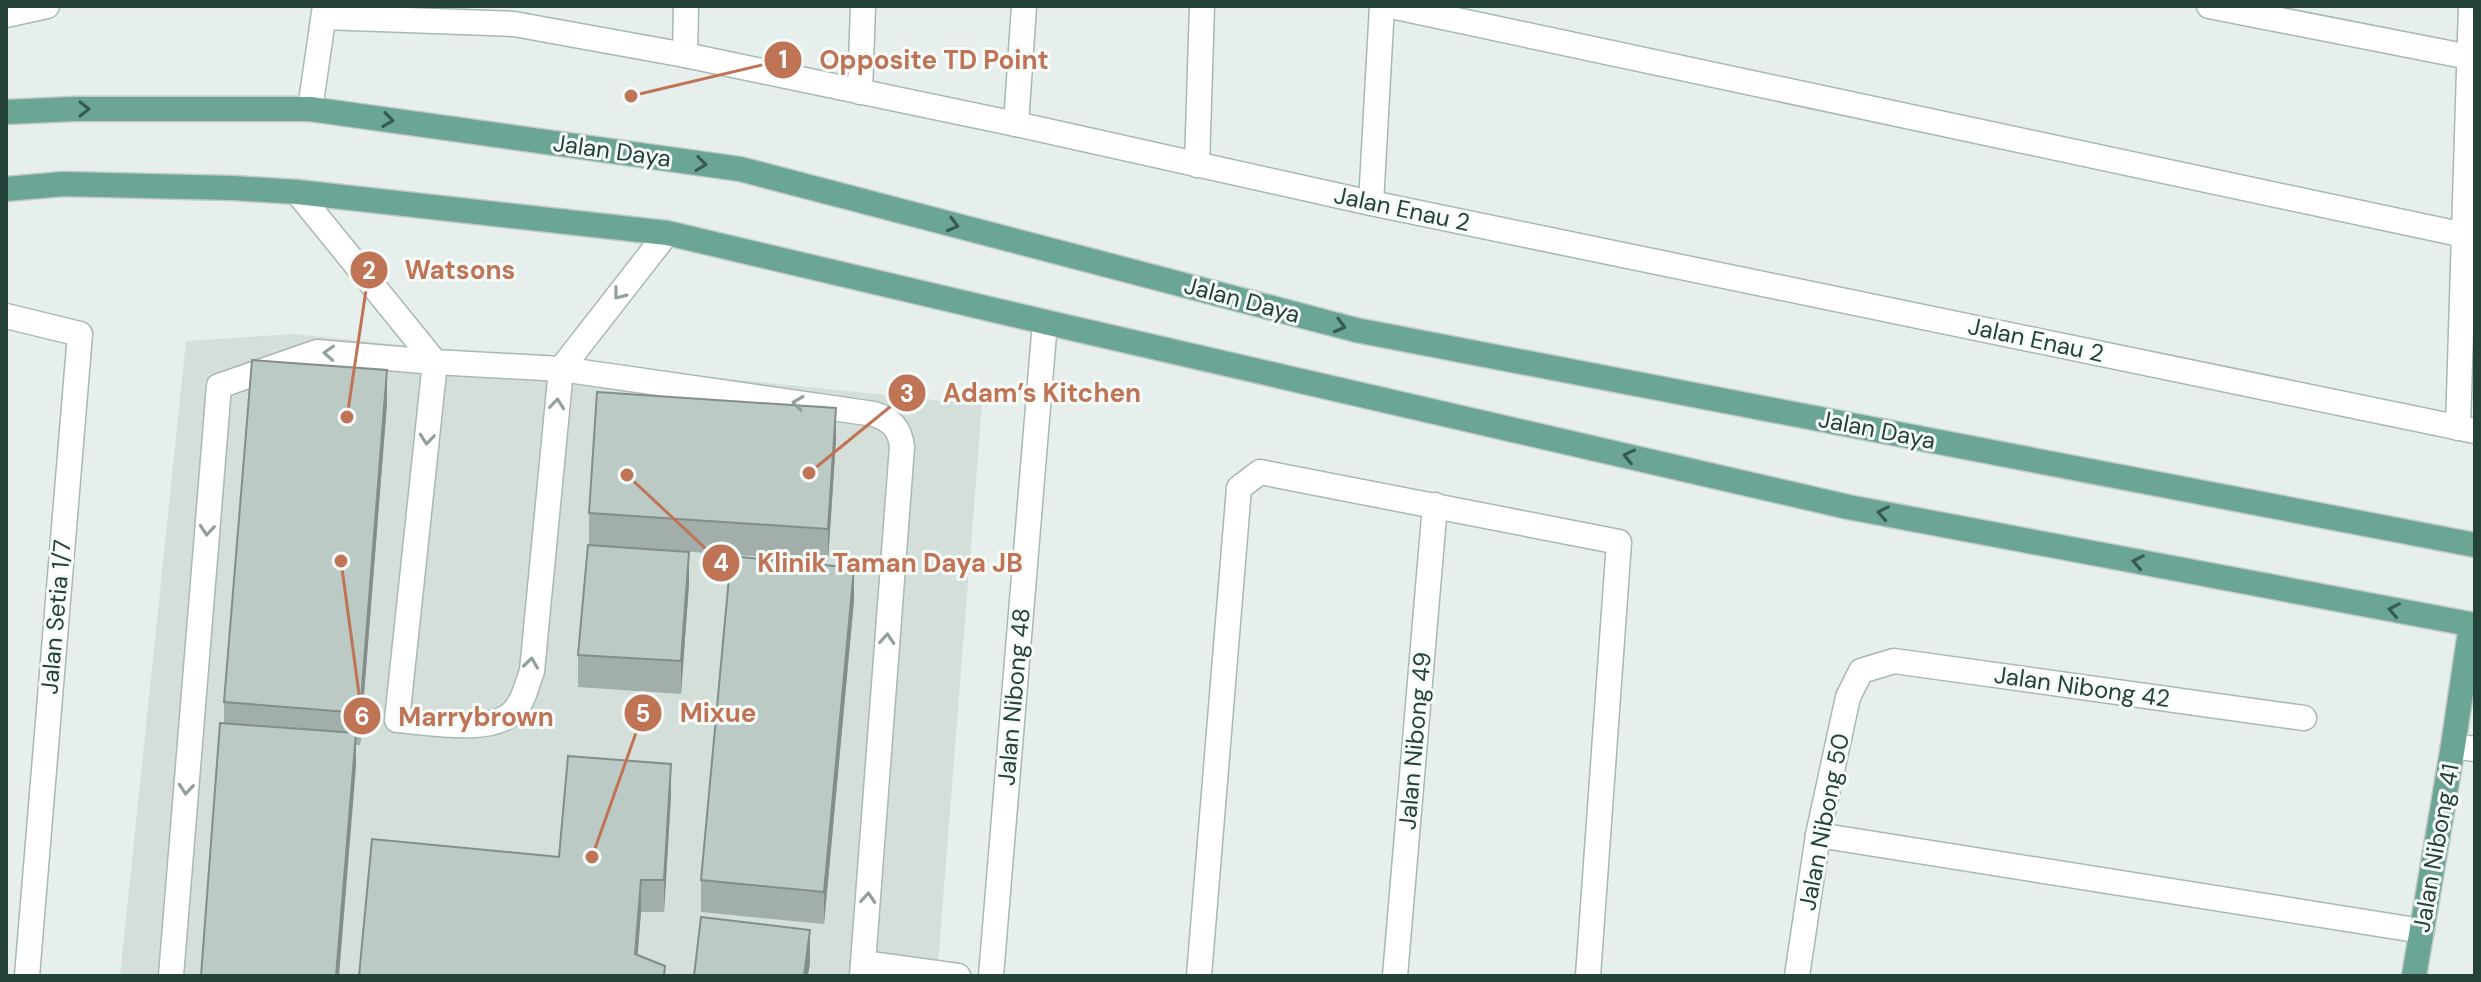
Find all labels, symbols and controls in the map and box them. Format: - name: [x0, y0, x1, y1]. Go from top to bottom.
- callout: Opposite TD Point: [763, 35, 1065, 85]
- text: Opposite TD Point: [819, 43, 1049, 77]
- text: 1: [779, 44, 787, 75]
- one-way arrow: [78, 100, 91, 118]
- one-way arrow: [381, 111, 394, 128]
- street label: Jalan Daya: [551, 127, 673, 174]
- one-way arrow: [694, 155, 707, 172]
- street label: Jalan Enau 2: [1331, 179, 1473, 238]
- one-way arrow: [946, 215, 960, 232]
- callout: Watsons: [349, 245, 532, 295]
- text: Watsons: [405, 253, 515, 287]
- text: 2: [362, 255, 376, 286]
- street label: Jalan Daya: [1181, 269, 1303, 330]
- one-way arrow: [614, 285, 629, 299]
- street label: Jalan Enau 2: [1965, 310, 2107, 369]
- one-way arrow: [1333, 316, 1347, 333]
- one-way arrow: [322, 345, 335, 362]
- callout: Adam’s Kitchen: [887, 368, 1157, 418]
- text: Adam’s Kitchen: [943, 376, 1141, 410]
- text: 3: [900, 378, 914, 409]
- one-way arrow: [792, 395, 805, 412]
- one-way arrow: [548, 397, 565, 410]
- street label: Jalan Daya: [1816, 403, 1938, 456]
- one-way arrow: [418, 433, 435, 446]
- one-way arrow: [1623, 448, 1637, 465]
- one-way arrow: [1876, 506, 1890, 523]
- one-way arrow: [199, 524, 216, 537]
- street label: Jalan Setia 1/7: [33, 538, 78, 696]
- callout: Klinik Taman Daya JB: [701, 538, 1039, 588]
- text: Klinik Taman Daya JB: [757, 546, 1023, 580]
- text: 4: [713, 547, 729, 578]
- one-way arrow: [2132, 554, 2145, 571]
- one-way arrow: [2387, 603, 2401, 620]
- street label: Jalan Nibong 48: [990, 607, 1037, 787]
- one-way arrow: [878, 632, 895, 645]
- street label: Jalan Nibong 49: [1391, 651, 1438, 831]
- one-way arrow: [523, 656, 540, 669]
- street label: Jalan Nibong 42: [1992, 659, 2172, 714]
- callout: Mixue: [623, 688, 772, 738]
- callout: Marrybrown: [342, 691, 570, 741]
- text: Mixue: [680, 696, 756, 730]
- text: 5: [636, 698, 650, 729]
- text: Marrybrown: [398, 700, 554, 734]
- text: 6: [354, 701, 370, 732]
- street label: Jalan Nibong 50: [1791, 731, 1856, 913]
- street label: Jalan Nibong 41: [2405, 761, 2466, 935]
- one-way arrow: [178, 783, 195, 796]
- one-way arrow: [859, 891, 876, 904]

